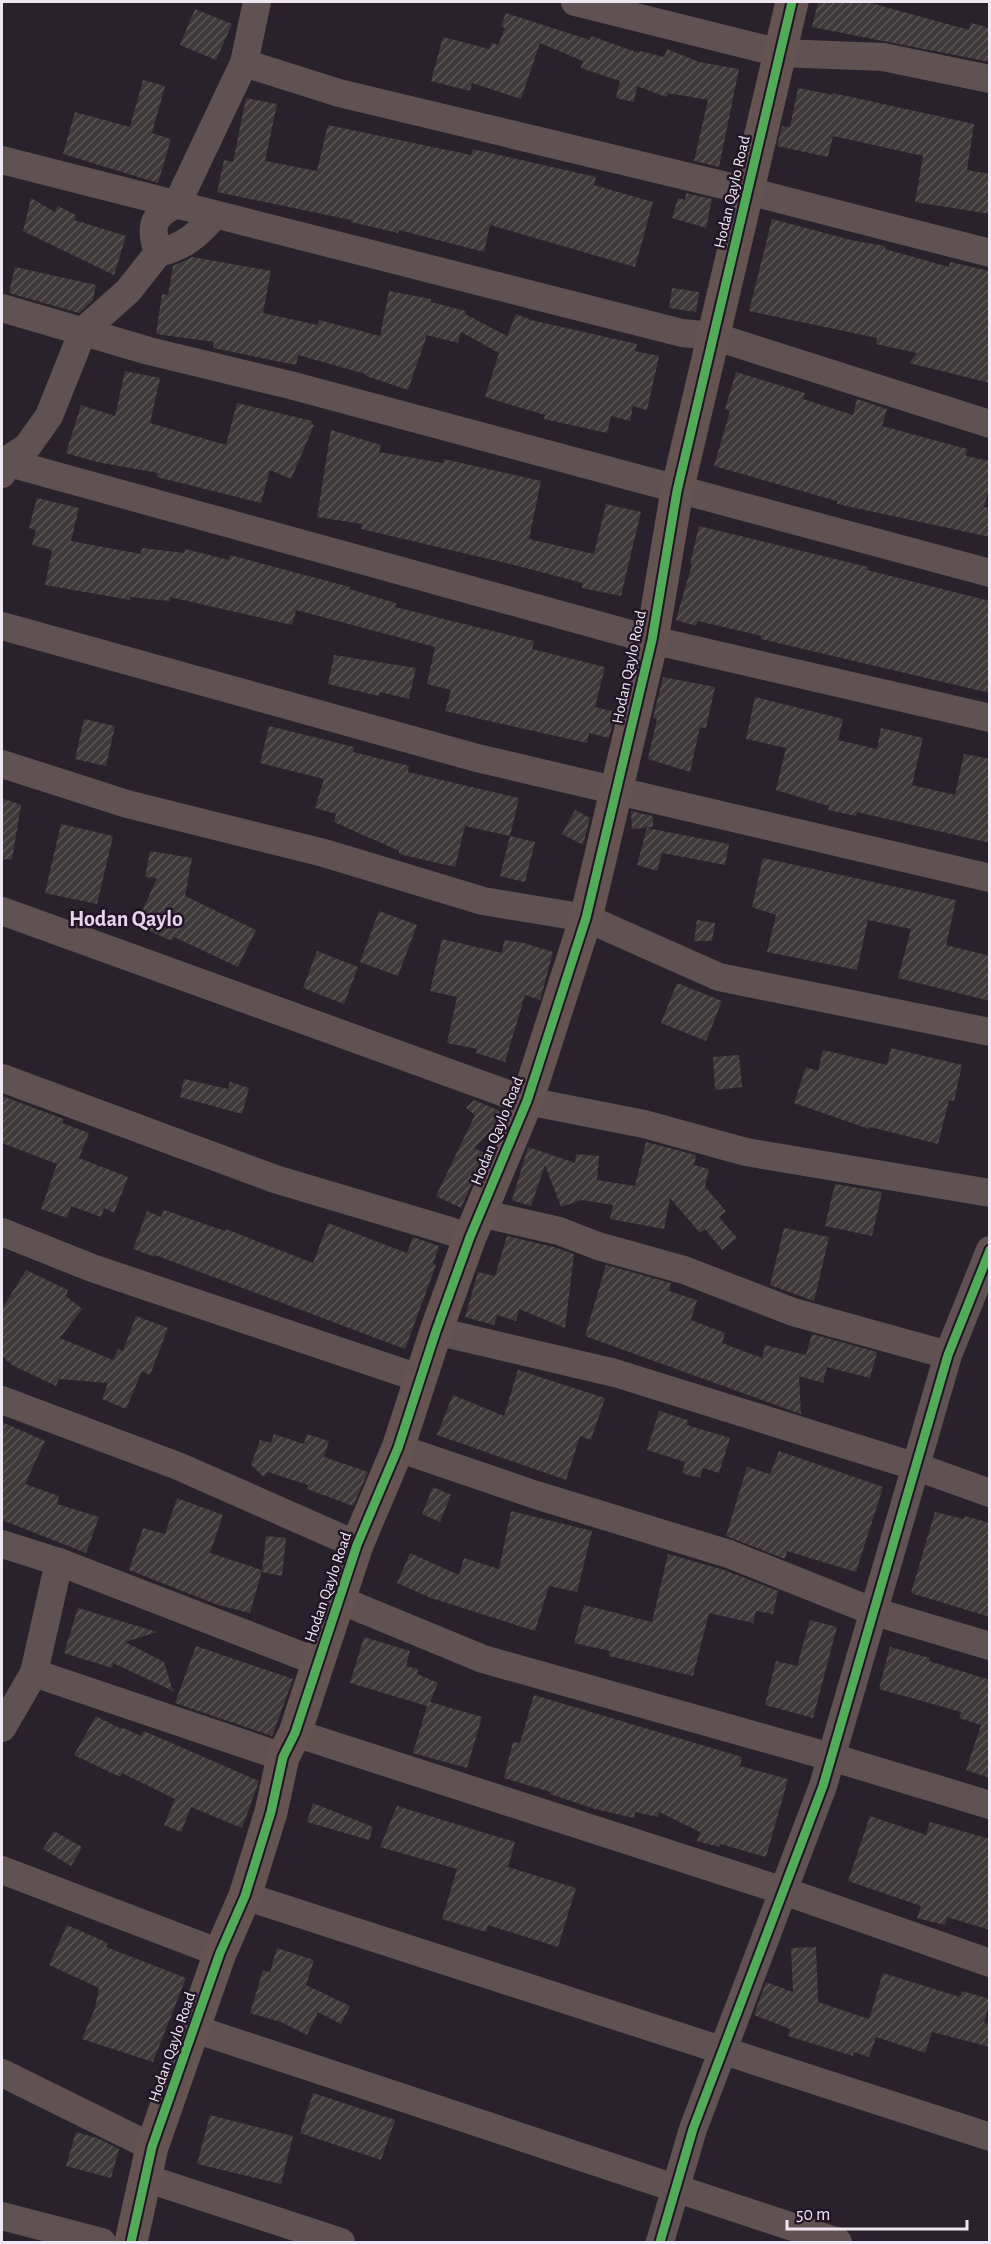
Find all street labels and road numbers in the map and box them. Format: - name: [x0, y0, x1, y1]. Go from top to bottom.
- street label: Hodan Qaylo Road: [711, 134, 754, 250]
- street label: Hodan Qaylo Road: [609, 609, 650, 725]
- street label: Hodan Qaylo Road: [468, 1074, 527, 1188]
- street label: Hodan Qaylo Road: [302, 1530, 355, 1644]
- street label: Hodan Qaylo Road: [146, 1990, 199, 2104]

